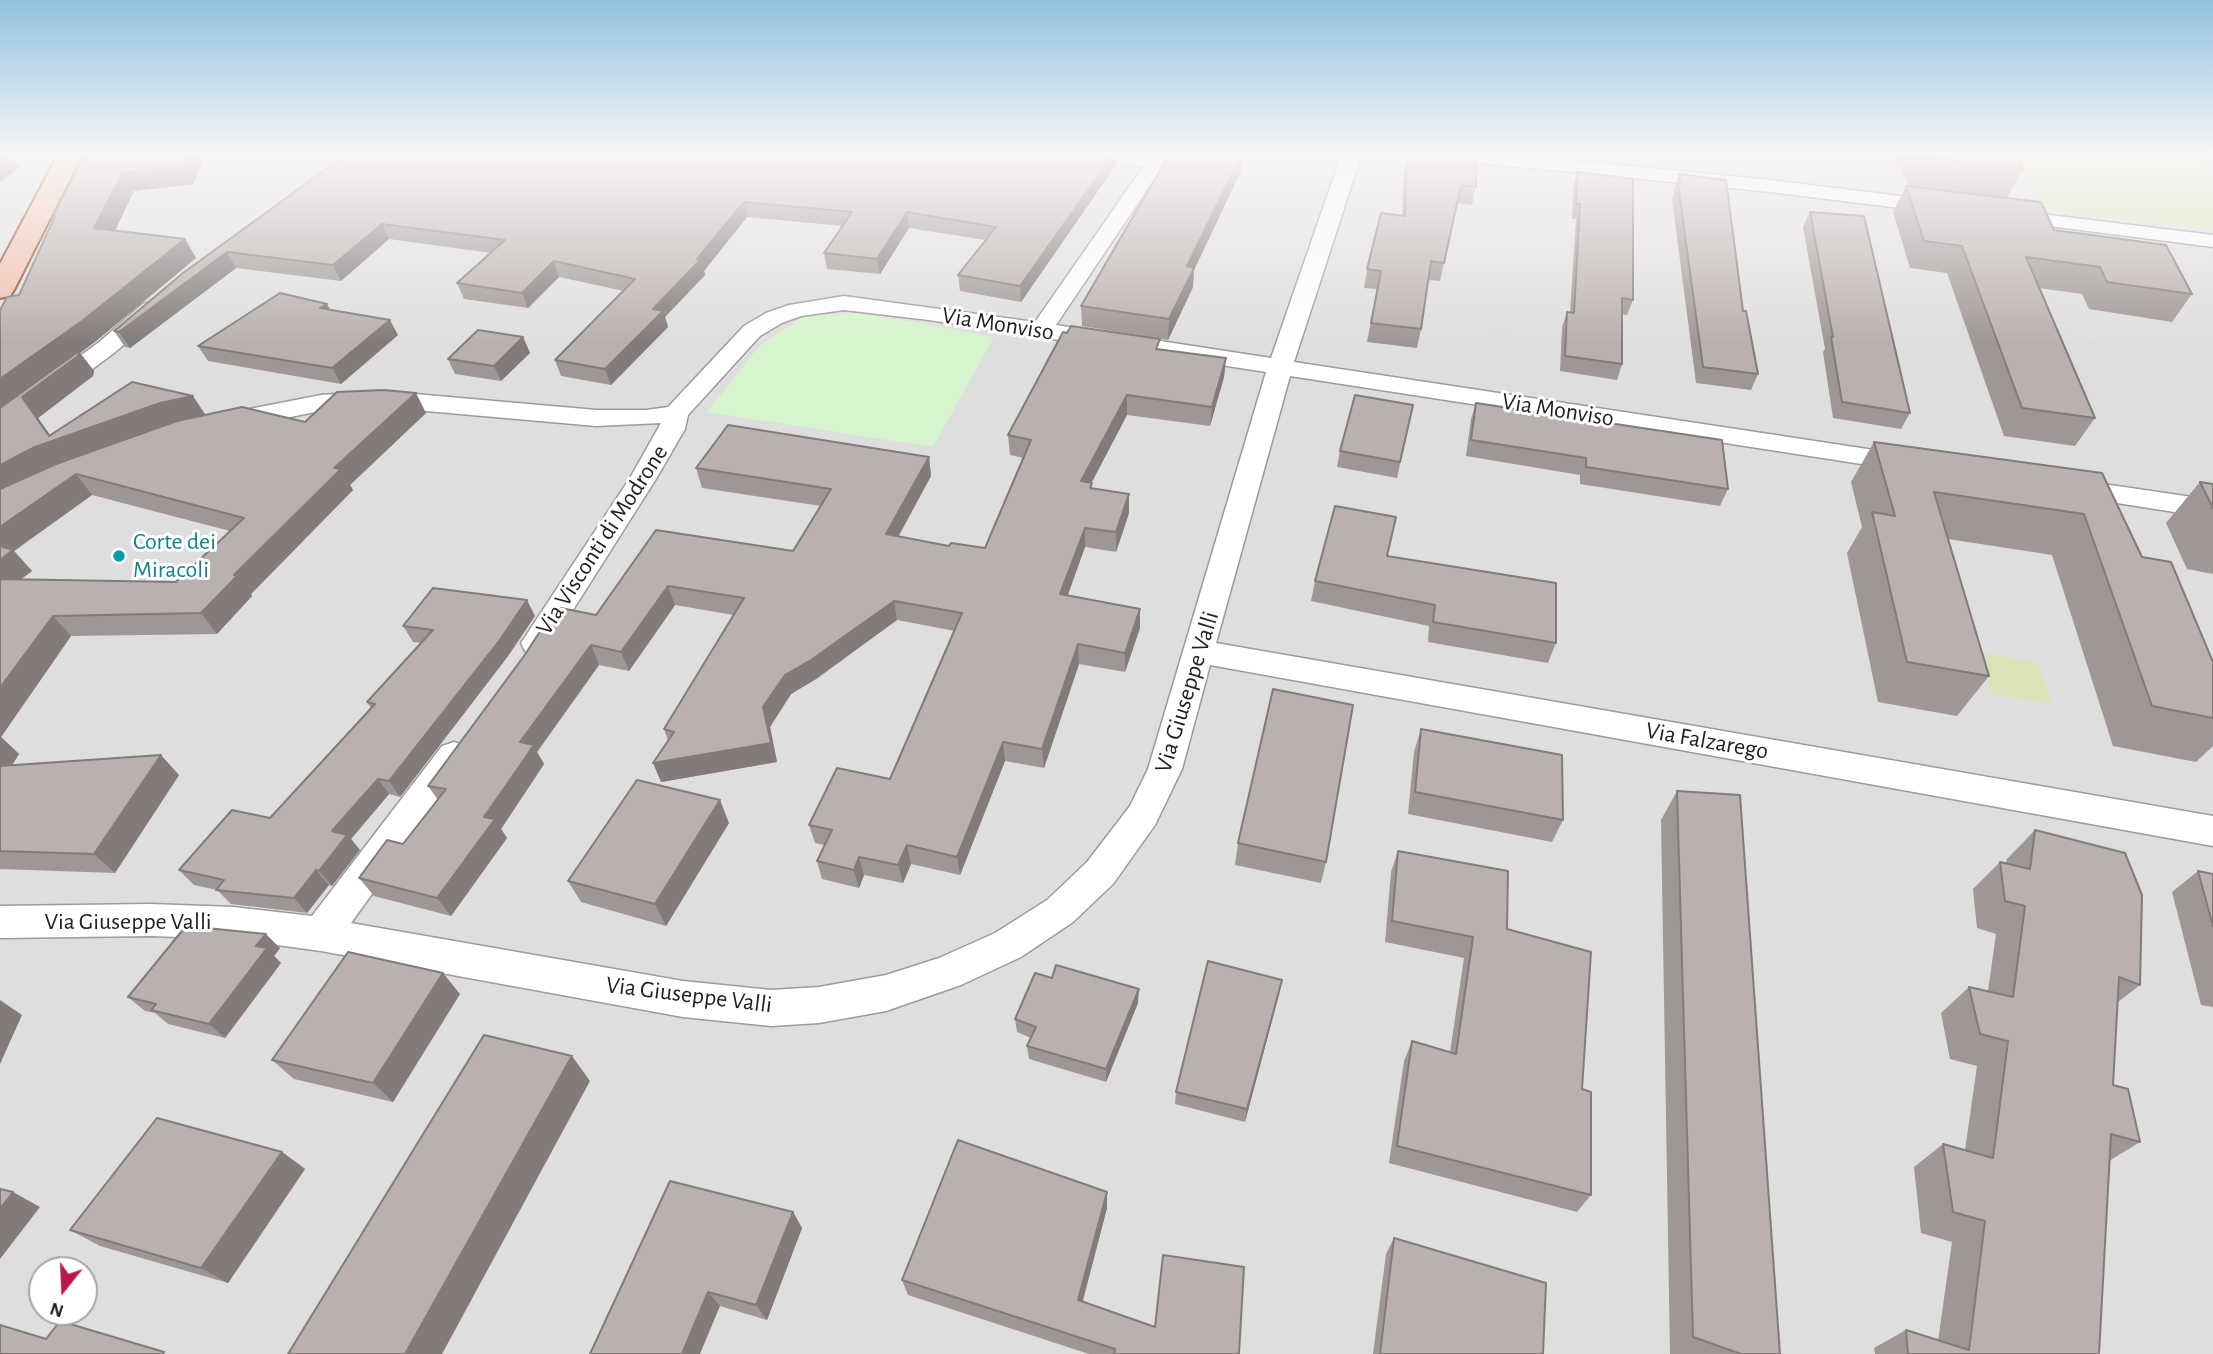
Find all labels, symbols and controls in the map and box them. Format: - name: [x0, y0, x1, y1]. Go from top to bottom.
- street label: Via Monviso: [940, 301, 1056, 347]
- street label: Via Monviso: [1500, 387, 1616, 433]
- street label: Via Visconti di Modrone: [530, 440, 674, 640]
- place label: Corte dei Miracoli: [133, 528, 216, 584]
- marker: Corte dei Miracoli: [111, 548, 127, 564]
- street label: Via Giuseppe Valli: [1149, 608, 1225, 776]
- street label: Via Falzarego: [1643, 716, 1771, 766]
- street label: Via Giuseppe Valli: [44, 908, 212, 936]
- street label: Via Giuseppe Valli: [604, 971, 774, 1019]
- north arrow: [28, 1256, 98, 1326]
- text: N: [48, 1298, 66, 1321]

